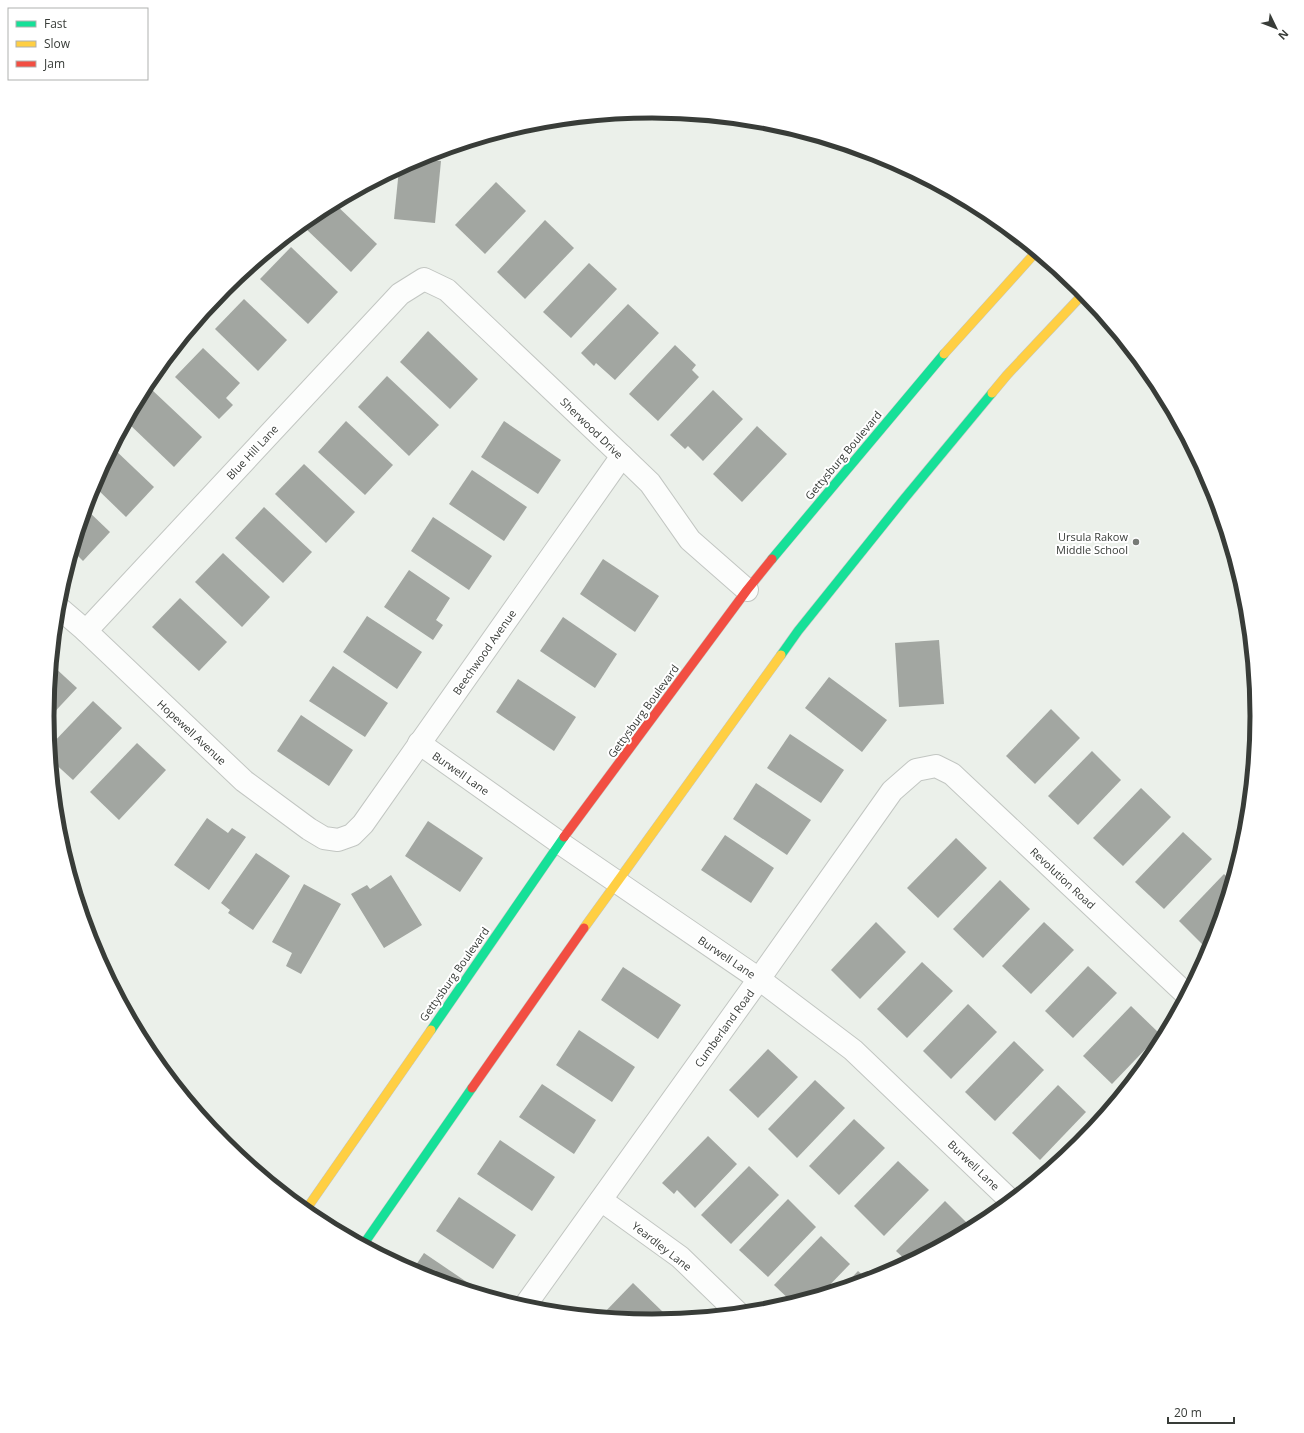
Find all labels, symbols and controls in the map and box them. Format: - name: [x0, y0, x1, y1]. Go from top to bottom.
- legend: [8, 8, 148, 80]
- north arrow: [1256, 8, 1296, 48]
- text: Fast: [44, 15, 67, 32]
- text: N: [1275, 27, 1292, 44]
- text: Slow: [44, 35, 71, 52]
- text: Jam: [43, 55, 65, 72]
- street label: Sherwood Drive: [557, 394, 627, 462]
- street label: Gettysburg Boulevard: [801, 407, 885, 503]
- street label: Blue Hill Lane: [223, 421, 281, 483]
- place label: Ursula Rakow Middle School: [1056, 529, 1128, 557]
- marker: Ursula Rakow Middle School: [1131, 537, 1141, 547]
- street label: Beechwood Avenue: [449, 606, 519, 698]
- street label: Gettysburg Boulevard: [604, 661, 682, 761]
- street label: Hopewell Avenue: [154, 696, 230, 768]
- street label: Burwell Lane: [430, 748, 492, 798]
- street label: Revolution Road: [1027, 844, 1099, 912]
- street label: Gettysburg Boulevard: [416, 924, 492, 1024]
- street label: Burwell Lane: [695, 932, 759, 982]
- street label: Cumberland Road: [691, 986, 757, 1070]
- street label: Burwell Lane: [945, 1137, 1003, 1193]
- street label: Yeardley Lane: [629, 1218, 695, 1274]
- scale bar: [1168, 1399, 1234, 1425]
- text: 20 m: [1174, 1404, 1202, 1421]

